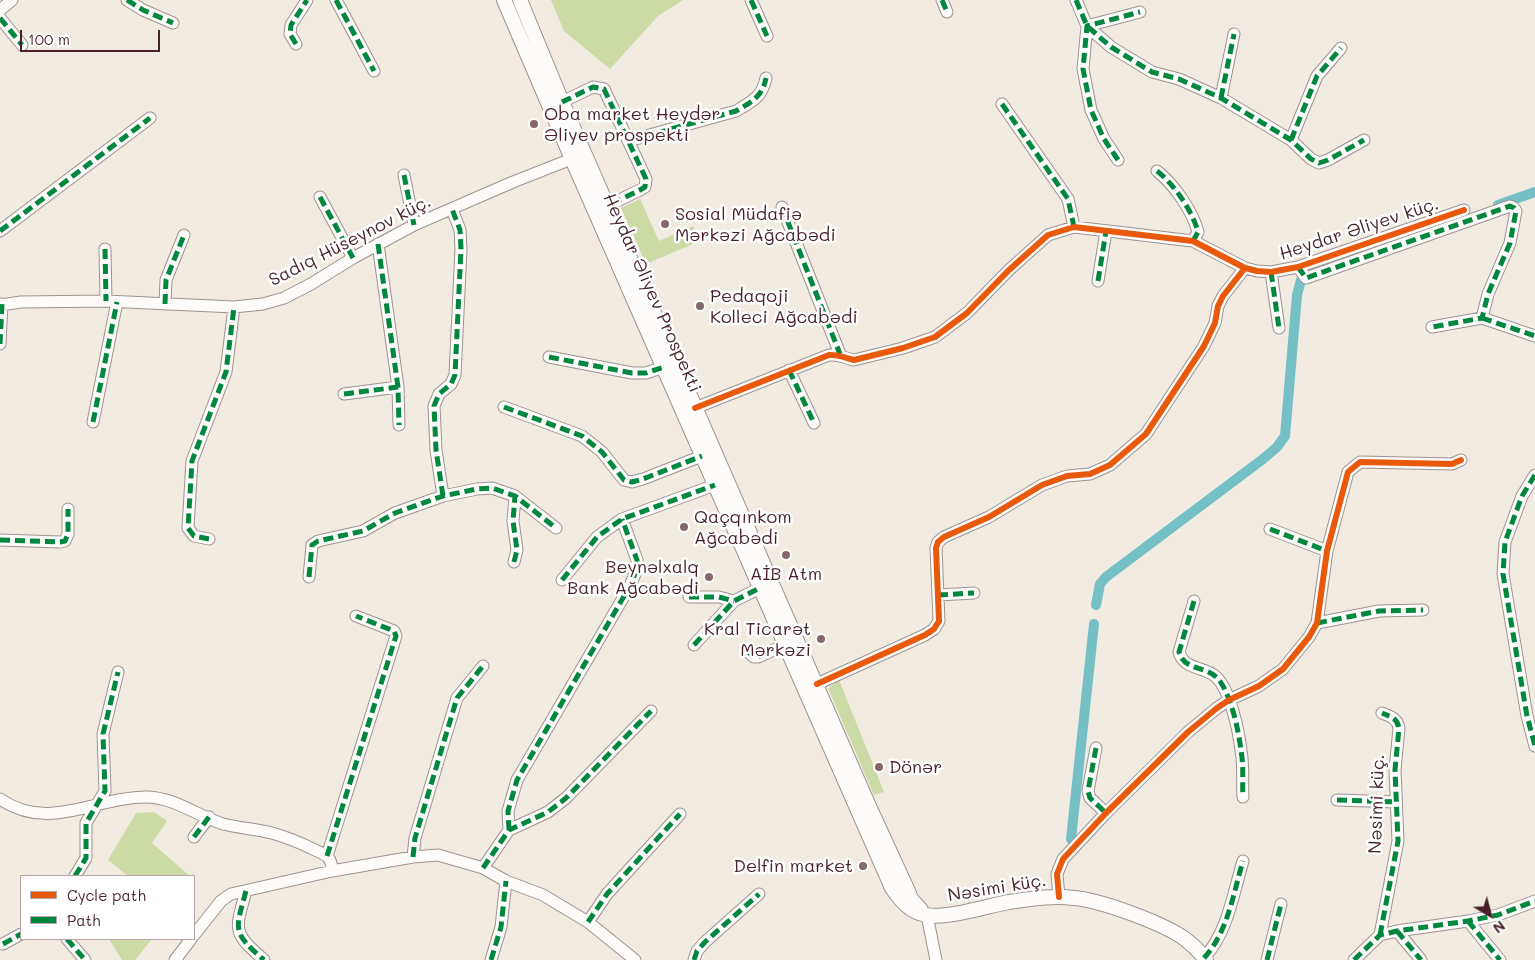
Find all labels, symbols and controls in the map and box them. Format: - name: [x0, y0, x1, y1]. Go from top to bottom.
- scale bar: [22, 20, 162, 52]
- text: 100 m: [28, 29, 70, 49]
- place label: Oba market Heydər Əliyev prospekti: [544, 103, 721, 146]
- marker: Oba market Heydər Əliyev prospekti: [528, 118, 540, 130]
- street label: Heydar Əliyev Prospekti: [598, 190, 706, 396]
- street label: Sadıq Hüseynov küç.: [265, 191, 435, 291]
- street label: Heydar Əliyev küç.: [1277, 193, 1441, 265]
- place label: Sosial Müdafiə Mərkəzi Ağcabədi: [675, 203, 836, 245]
- marker: Sosial Müdafiə Mərkəzi Ağcabədi: [659, 218, 671, 230]
- place label: Pedaqoji Kolleci Ağcabədi: [710, 285, 858, 328]
- marker: Pedaqoji Kolleci Ağcabədi: [694, 300, 706, 312]
- place label: Qaçqınkom Ağcabədi: [694, 506, 792, 548]
- marker: Qaçqınkom Ağcabədi: [678, 521, 690, 533]
- marker: AİB Atm: [780, 549, 792, 561]
- place label: Beynəlxalq Bank Ağcabədi: [567, 556, 699, 598]
- place label: AİB Atm: [750, 563, 822, 585]
- marker: Beynəlxalq Bank Ağcabədi: [703, 571, 715, 583]
- place label: Kral Ticarət Mərkəzi: [704, 618, 811, 660]
- marker: Kral Ticarət Mərkəzi: [815, 633, 827, 645]
- street label: Nəsimi küç.: [1364, 754, 1390, 854]
- place label: Dönər: [889, 756, 942, 778]
- marker: Dönər: [873, 761, 885, 773]
- place label: Delfin market: [734, 855, 853, 877]
- marker: Delfin market: [857, 860, 869, 872]
- street label: Nəsimi küç.: [946, 870, 1048, 906]
- legend: [20, 875, 195, 940]
- text: Cycle path: [67, 885, 146, 905]
- north arrow: [1465, 890, 1515, 940]
- text: Path: [67, 910, 101, 930]
- text: N: [1489, 917, 1509, 938]

